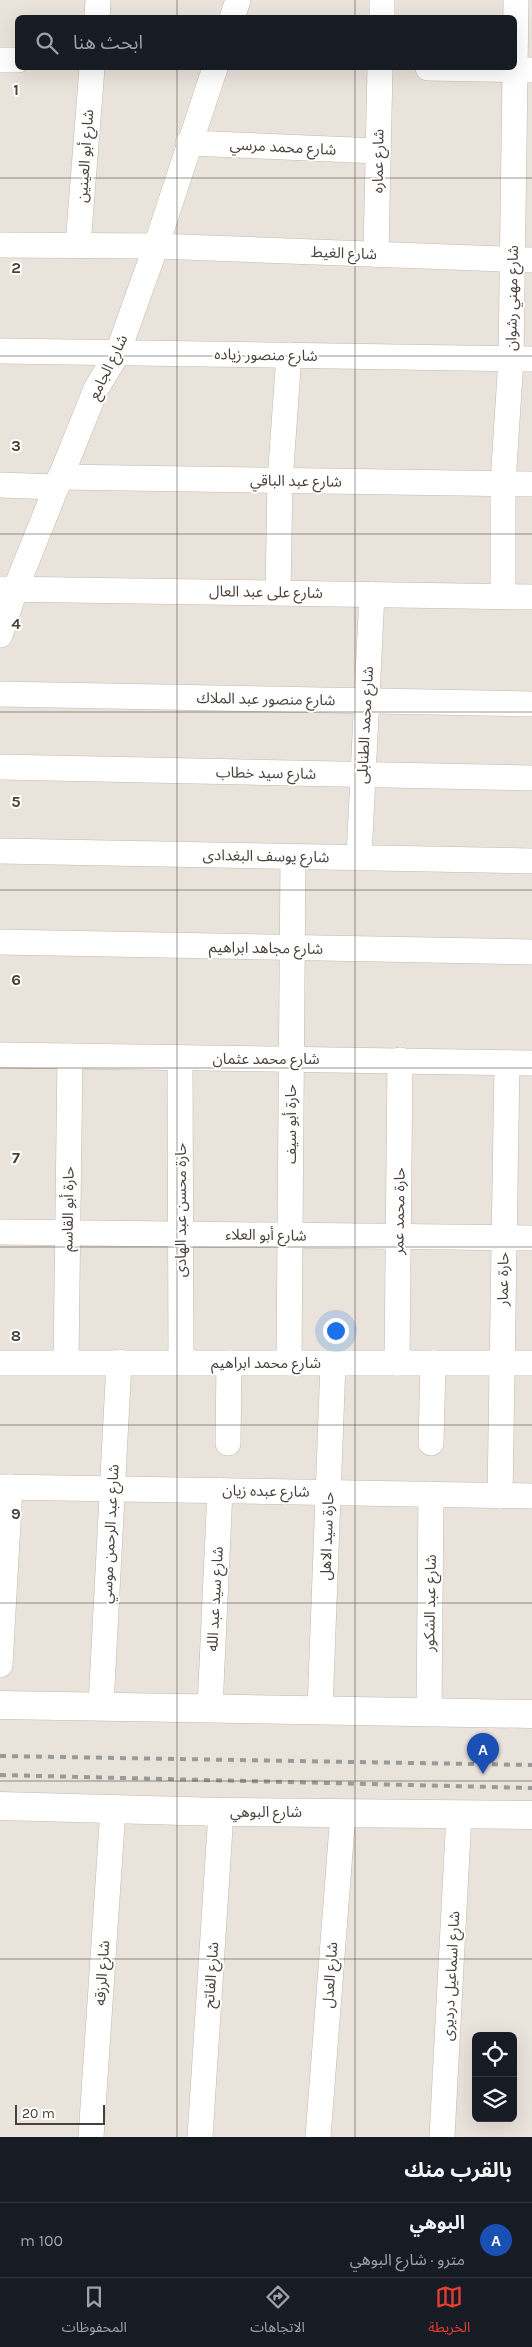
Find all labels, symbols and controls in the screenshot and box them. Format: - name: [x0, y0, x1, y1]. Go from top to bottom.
- search box: [15, 15, 517, 70]
- icon: search: [33, 29, 61, 57]
- text: ابحث هنا: [73, 32, 143, 54]
- text: 1: [13, 80, 19, 99]
- street label: شارع أبو العينين: [73, 108, 100, 204]
- street label: شارع عماره: [368, 128, 391, 193]
- street label: شارع محمد مرسي: [229, 135, 337, 162]
- street label: شارع الغيط: [311, 243, 378, 266]
- street label: شارع مهني رشوان: [502, 245, 525, 351]
- text: 2: [11, 258, 21, 277]
- street label: شارع الجامع: [85, 331, 134, 404]
- street label: شارع منصور زياده: [214, 345, 318, 368]
- text: 3: [11, 436, 21, 455]
- street label: شارع عبد الباقي: [250, 471, 342, 494]
- street label: شارع على عبد العال: [209, 582, 323, 605]
- text: 4: [11, 614, 21, 633]
- street label: شارع محمد الطنابلى: [353, 666, 380, 784]
- street label: شارع منصور عبد الملاك: [196, 689, 336, 712]
- street label: شارع سيد خطاب: [216, 763, 317, 786]
- text: 5: [11, 792, 21, 811]
- street label: شارع يوسف البغدادى: [202, 846, 330, 869]
- street label: شارع مجاهد ابراهيم: [209, 938, 323, 961]
- text: 6: [11, 970, 21, 989]
- street label: شارع محمد عثمان: [213, 1050, 320, 1071]
- street label: حارة أبو سيف: [282, 1084, 300, 1164]
- street label: حارة محسن عبد الهادى: [172, 1143, 190, 1277]
- text: 7: [12, 1148, 20, 1167]
- street label: حارة أبو القاسم: [58, 1166, 80, 1252]
- street label: حارة محمد عمر: [389, 1167, 409, 1256]
- street label: شارع أبو العلاء: [225, 1225, 307, 1248]
- street label: حارة عمار: [494, 1252, 512, 1307]
- your location: [323, 1318, 349, 1344]
- text: 8: [11, 1326, 21, 1345]
- street label: شارع محمد ابراهيم: [211, 1354, 321, 1375]
- street label: شارع عبد الرحمن موسي: [97, 1464, 126, 1604]
- street label: شارع عبده زيان: [222, 1481, 310, 1504]
- street label: حارة سيد الاهل: [316, 1491, 338, 1581]
- text: 9: [11, 1504, 21, 1523]
- street label: شارع سيد عبد الله: [203, 1546, 230, 1652]
- street label: شارع عبد الشكور: [420, 1554, 443, 1653]
- pin: A: [467, 1733, 499, 1774]
- street label: شارع البوهي: [230, 1803, 302, 1824]
- street label: شارع اسماعيل درديرى: [439, 1910, 466, 2042]
- street label: شارع الرزقه: [91, 1940, 116, 2006]
- street label: شارع الفاتح: [200, 1941, 225, 2009]
- street label: شارع العدل: [319, 1941, 344, 2009]
- map controls: [472, 2032, 517, 2122]
- button: locate: [472, 2032, 517, 2077]
- button: layers: [472, 2077, 517, 2122]
- scale bar: [15, 2102, 105, 2125]
- text: 20 m: [22, 2105, 55, 2122]
- text: بالقرب منك: [404, 2158, 512, 2182]
- text: البوهي: [410, 2212, 465, 2234]
- text: 100 m: [20, 2231, 63, 2250]
- text: A: [491, 2231, 501, 2250]
- text: مترو · شارع البوهي: [350, 2250, 465, 2269]
- tab: المحفوظات: [62, 2283, 127, 2342]
- tab: الاتجاهات: [250, 2283, 305, 2342]
- tab: الخريطة: [428, 2283, 470, 2342]

